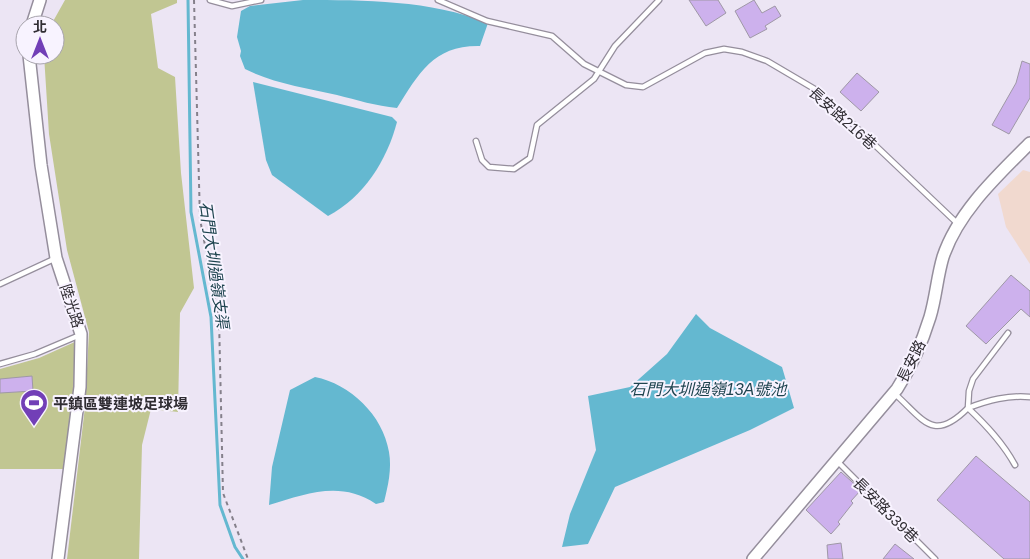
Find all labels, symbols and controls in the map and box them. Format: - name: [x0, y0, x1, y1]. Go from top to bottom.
- north arrow: [15, 15, 65, 65]
- text: 北: [33, 19, 47, 35]
- street label: 長安路216巷: [806, 83, 880, 153]
- water label: 石門大圳過嶺支渠: [197, 200, 232, 332]
- street label: 陸光路: [57, 282, 87, 330]
- street label: 長安路: [893, 337, 929, 385]
- water label: 石門大圳過嶺13A號池: [630, 381, 788, 398]
- sports icon: 平鎮區雙連坡足球場: [19, 388, 49, 427]
- place label: 平鎮區雙連坡足球場: [53, 395, 188, 412]
- street label: 長安路339巷: [850, 474, 922, 546]

